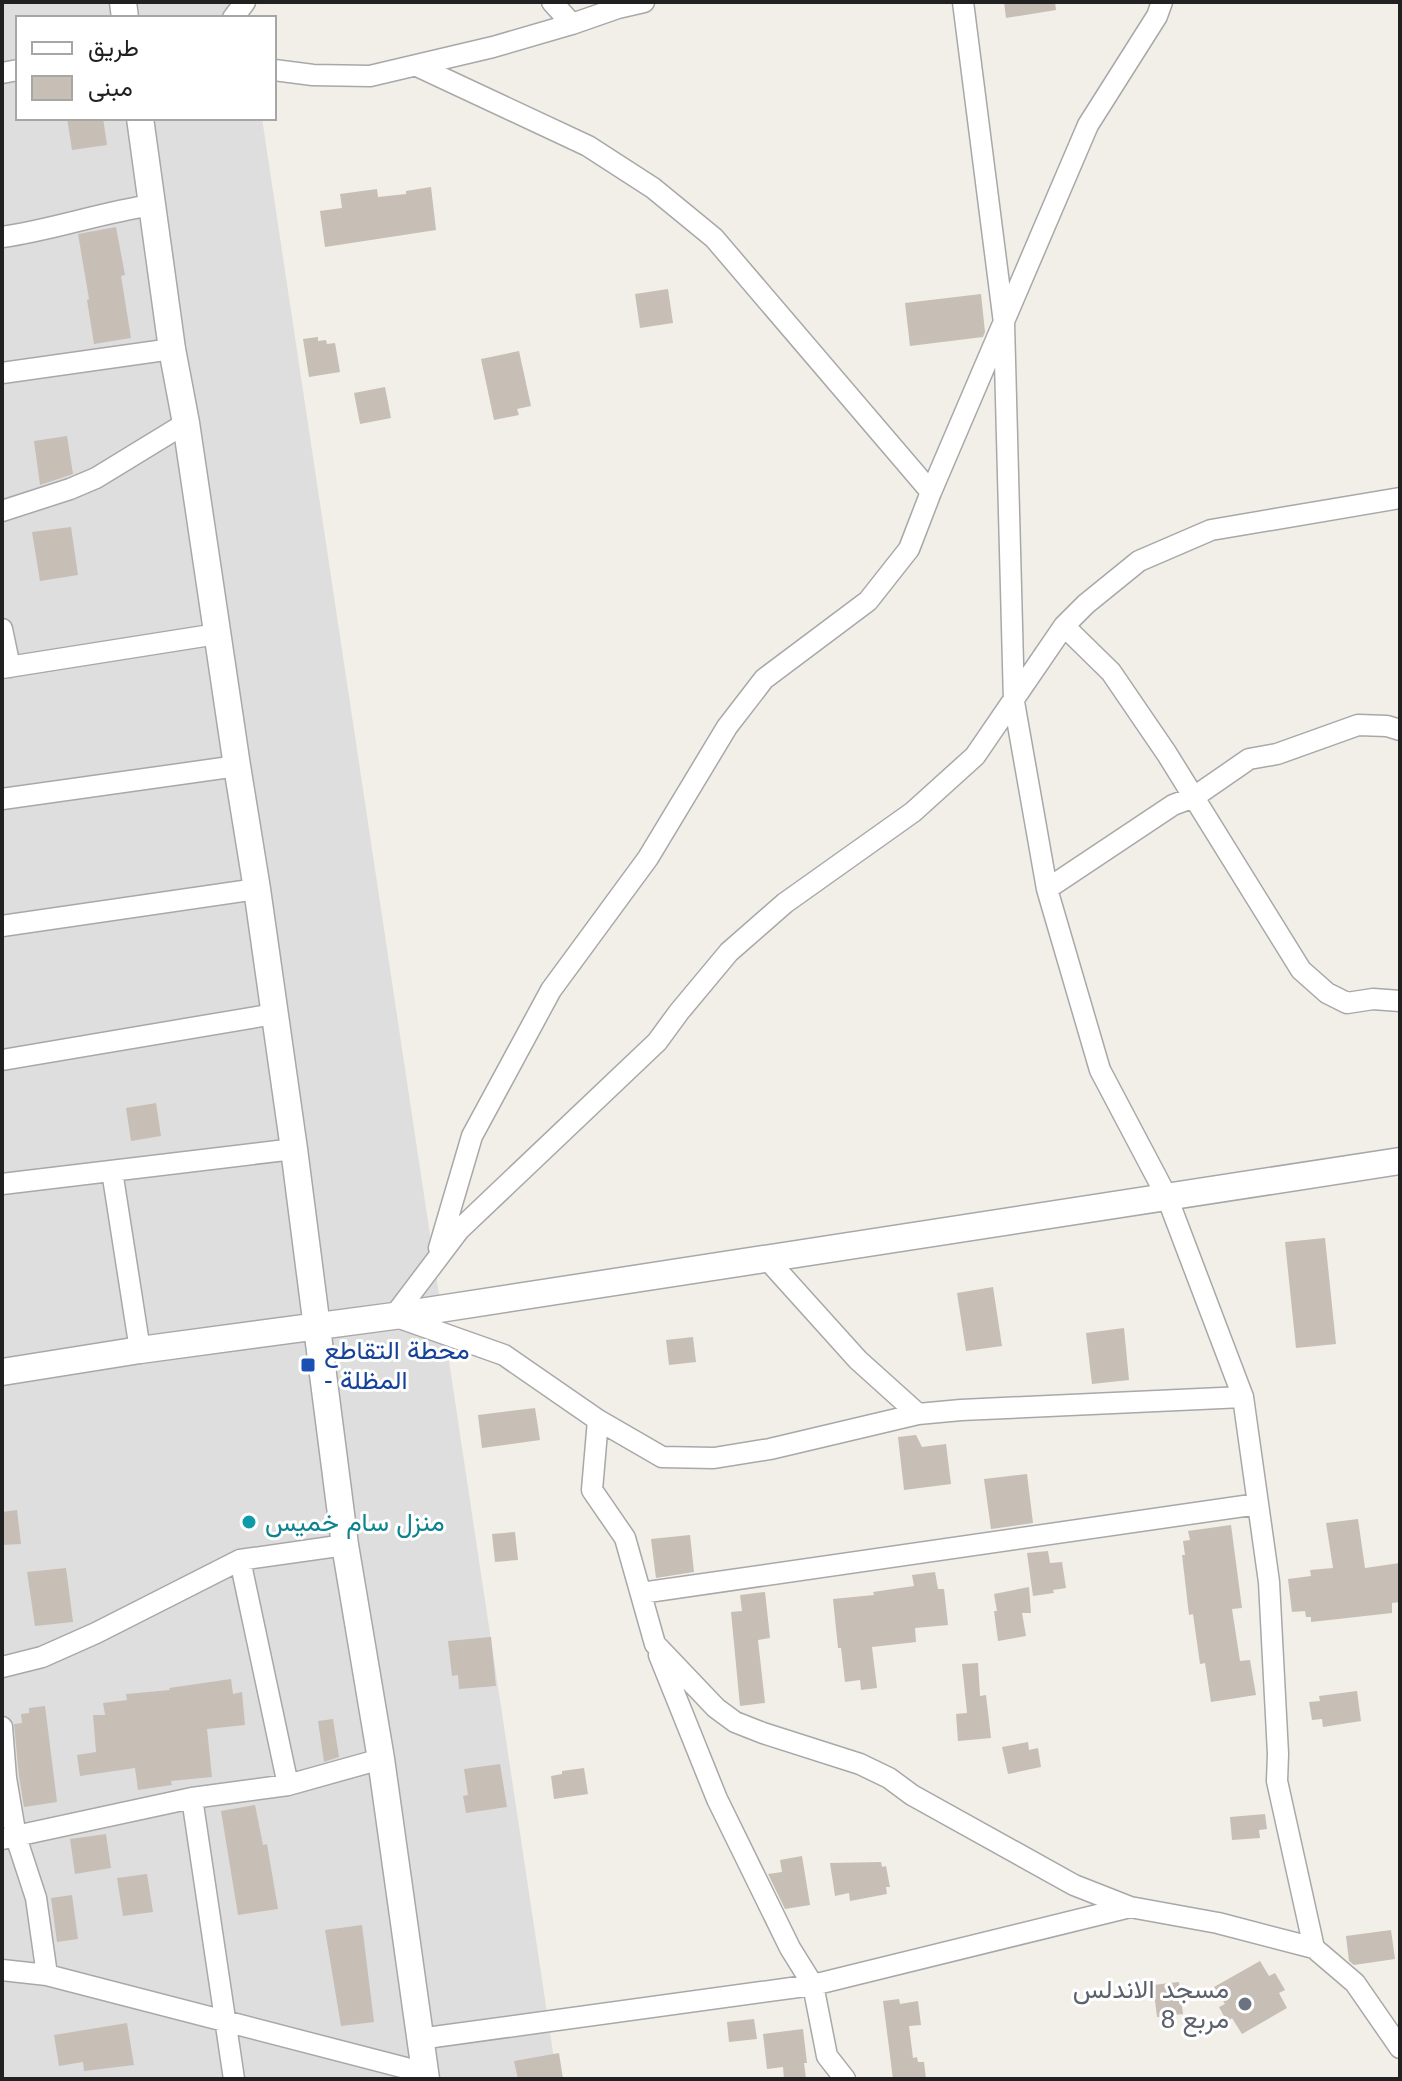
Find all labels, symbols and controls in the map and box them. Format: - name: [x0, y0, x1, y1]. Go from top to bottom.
- legend: [16, 16, 276, 120]
- text: طريق: [88, 34, 139, 63]
- text: مبنى: [88, 74, 133, 102]
- place label: محطة التقاطع - المظلة: [324, 1335, 470, 1395]
- marker: محطة التقاطع - المظلة: [299, 1356, 317, 1374]
- place label: منزل سام خميس: [265, 1507, 445, 1539]
- marker: منزل سام خميس: [240, 1513, 258, 1531]
- place label: مسجد الاندلس مربع 8: [1073, 1974, 1229, 2037]
- marker: مسجد الاندلس مربع 8: [1236, 1995, 1254, 2013]

